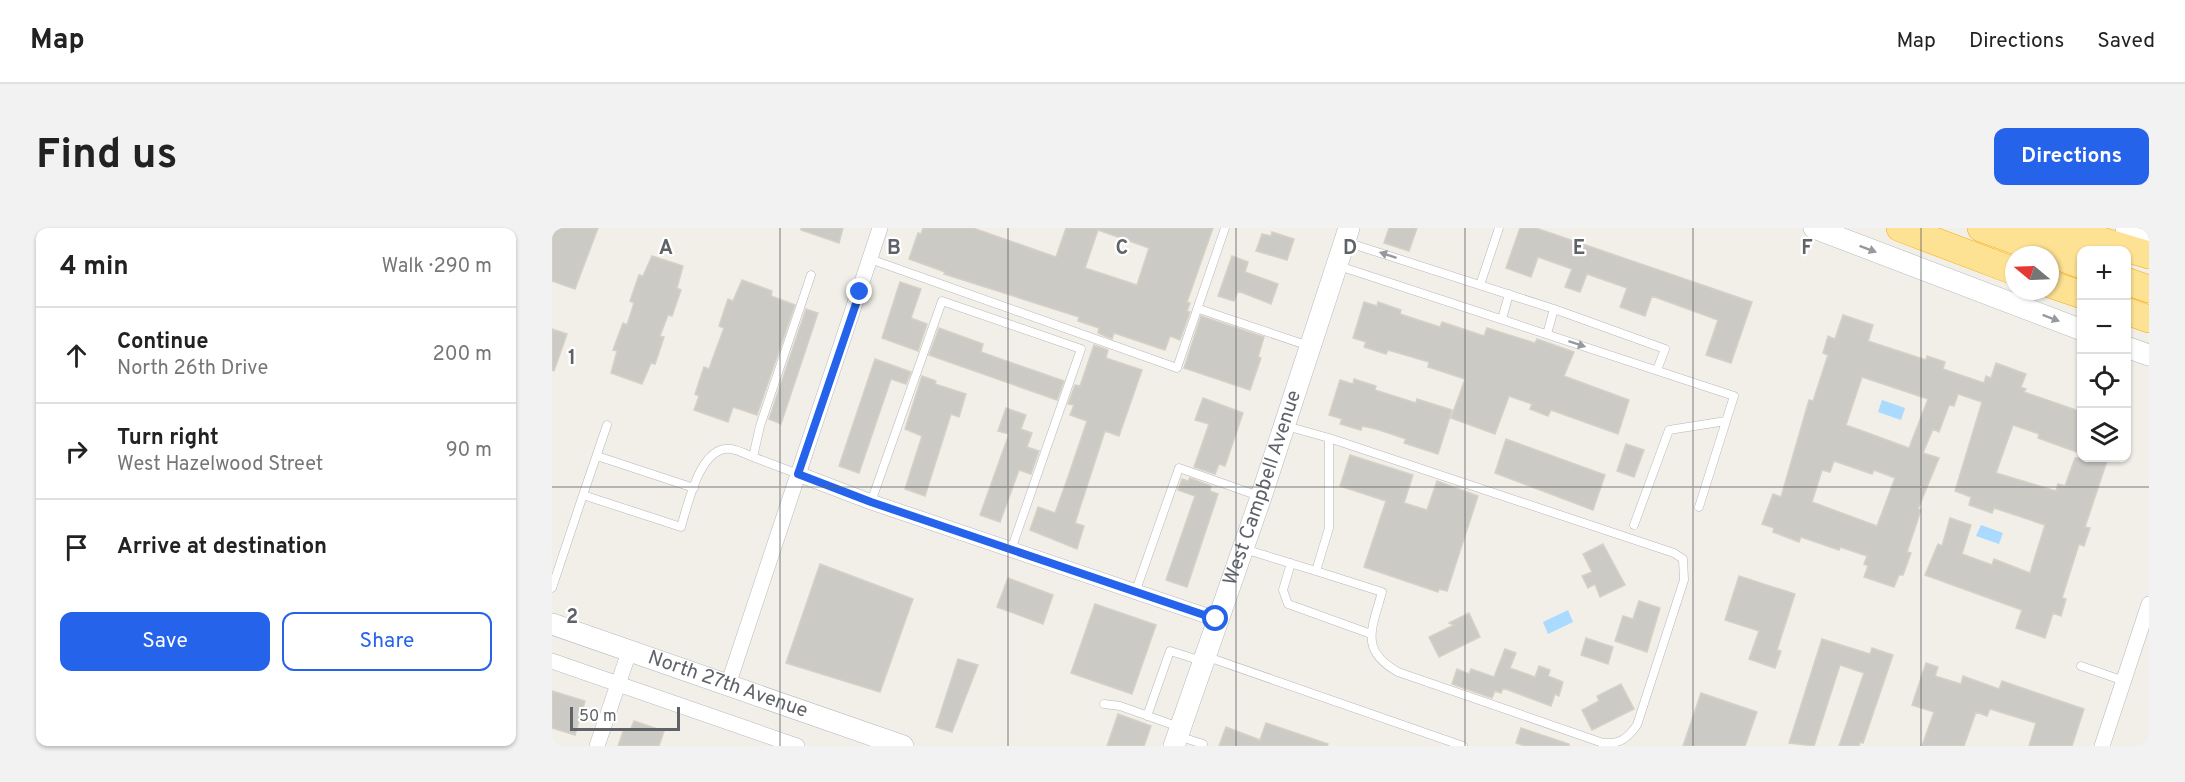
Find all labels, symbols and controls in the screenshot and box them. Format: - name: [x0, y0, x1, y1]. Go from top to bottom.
- text: Map: [30, 23, 85, 59]
- text: Map: [1896, 28, 1936, 55]
- text: Directions: [1969, 28, 2064, 55]
- text: Saved: [2097, 28, 2155, 55]
- button: Directions: [1994, 128, 2149, 185]
- text: Find us: [36, 130, 177, 183]
- text: A: [659, 236, 673, 262]
- text: B: [887, 236, 901, 262]
- text: C: [1116, 236, 1128, 262]
- text: D: [1343, 236, 1357, 262]
- text: E: [1573, 236, 1585, 262]
- text: F: [1801, 236, 1813, 262]
- one-way arrow: [1859, 245, 1877, 254]
- north arrow: [2005, 246, 2059, 300]
- map controls: [2077, 246, 2131, 462]
- button: +: [2077, 246, 2131, 300]
- one-way arrow: [1379, 250, 1397, 259]
- text: 4 min: [60, 251, 129, 284]
- text: Walk · 290 m: [381, 254, 492, 280]
- route end: [846, 278, 872, 304]
- button: −: [2077, 300, 2131, 354]
- one-way arrow: [2042, 313, 2060, 323]
- text: Continue: [117, 329, 208, 356]
- icon: ahead: [60, 339, 93, 372]
- one-way arrow: [1568, 340, 1586, 350]
- text: 200 m: [433, 342, 492, 368]
- text: 1: [568, 346, 576, 372]
- button: locate: [2077, 354, 2131, 408]
- text: North 26th Drive: [117, 356, 268, 382]
- street label: West Campbell Avenue: [1218, 387, 1308, 589]
- button: layers: [2077, 408, 2131, 462]
- text: Turn right: [117, 425, 219, 452]
- icon: right: [60, 435, 93, 468]
- text: 90 m: [446, 438, 492, 464]
- text: West Hazelwood Street: [117, 452, 323, 478]
- icon: arrive: [60, 531, 93, 564]
- text: Arrive at destination: [117, 534, 327, 561]
- text: 2: [566, 605, 578, 631]
- route start: [1202, 605, 1228, 631]
- button: Save: [60, 612, 270, 671]
- button: Share: [282, 612, 492, 671]
- street label: North 27th Avenue: [644, 645, 811, 725]
- scale bar: [570, 704, 680, 732]
- text: 50 m: [579, 707, 617, 727]

